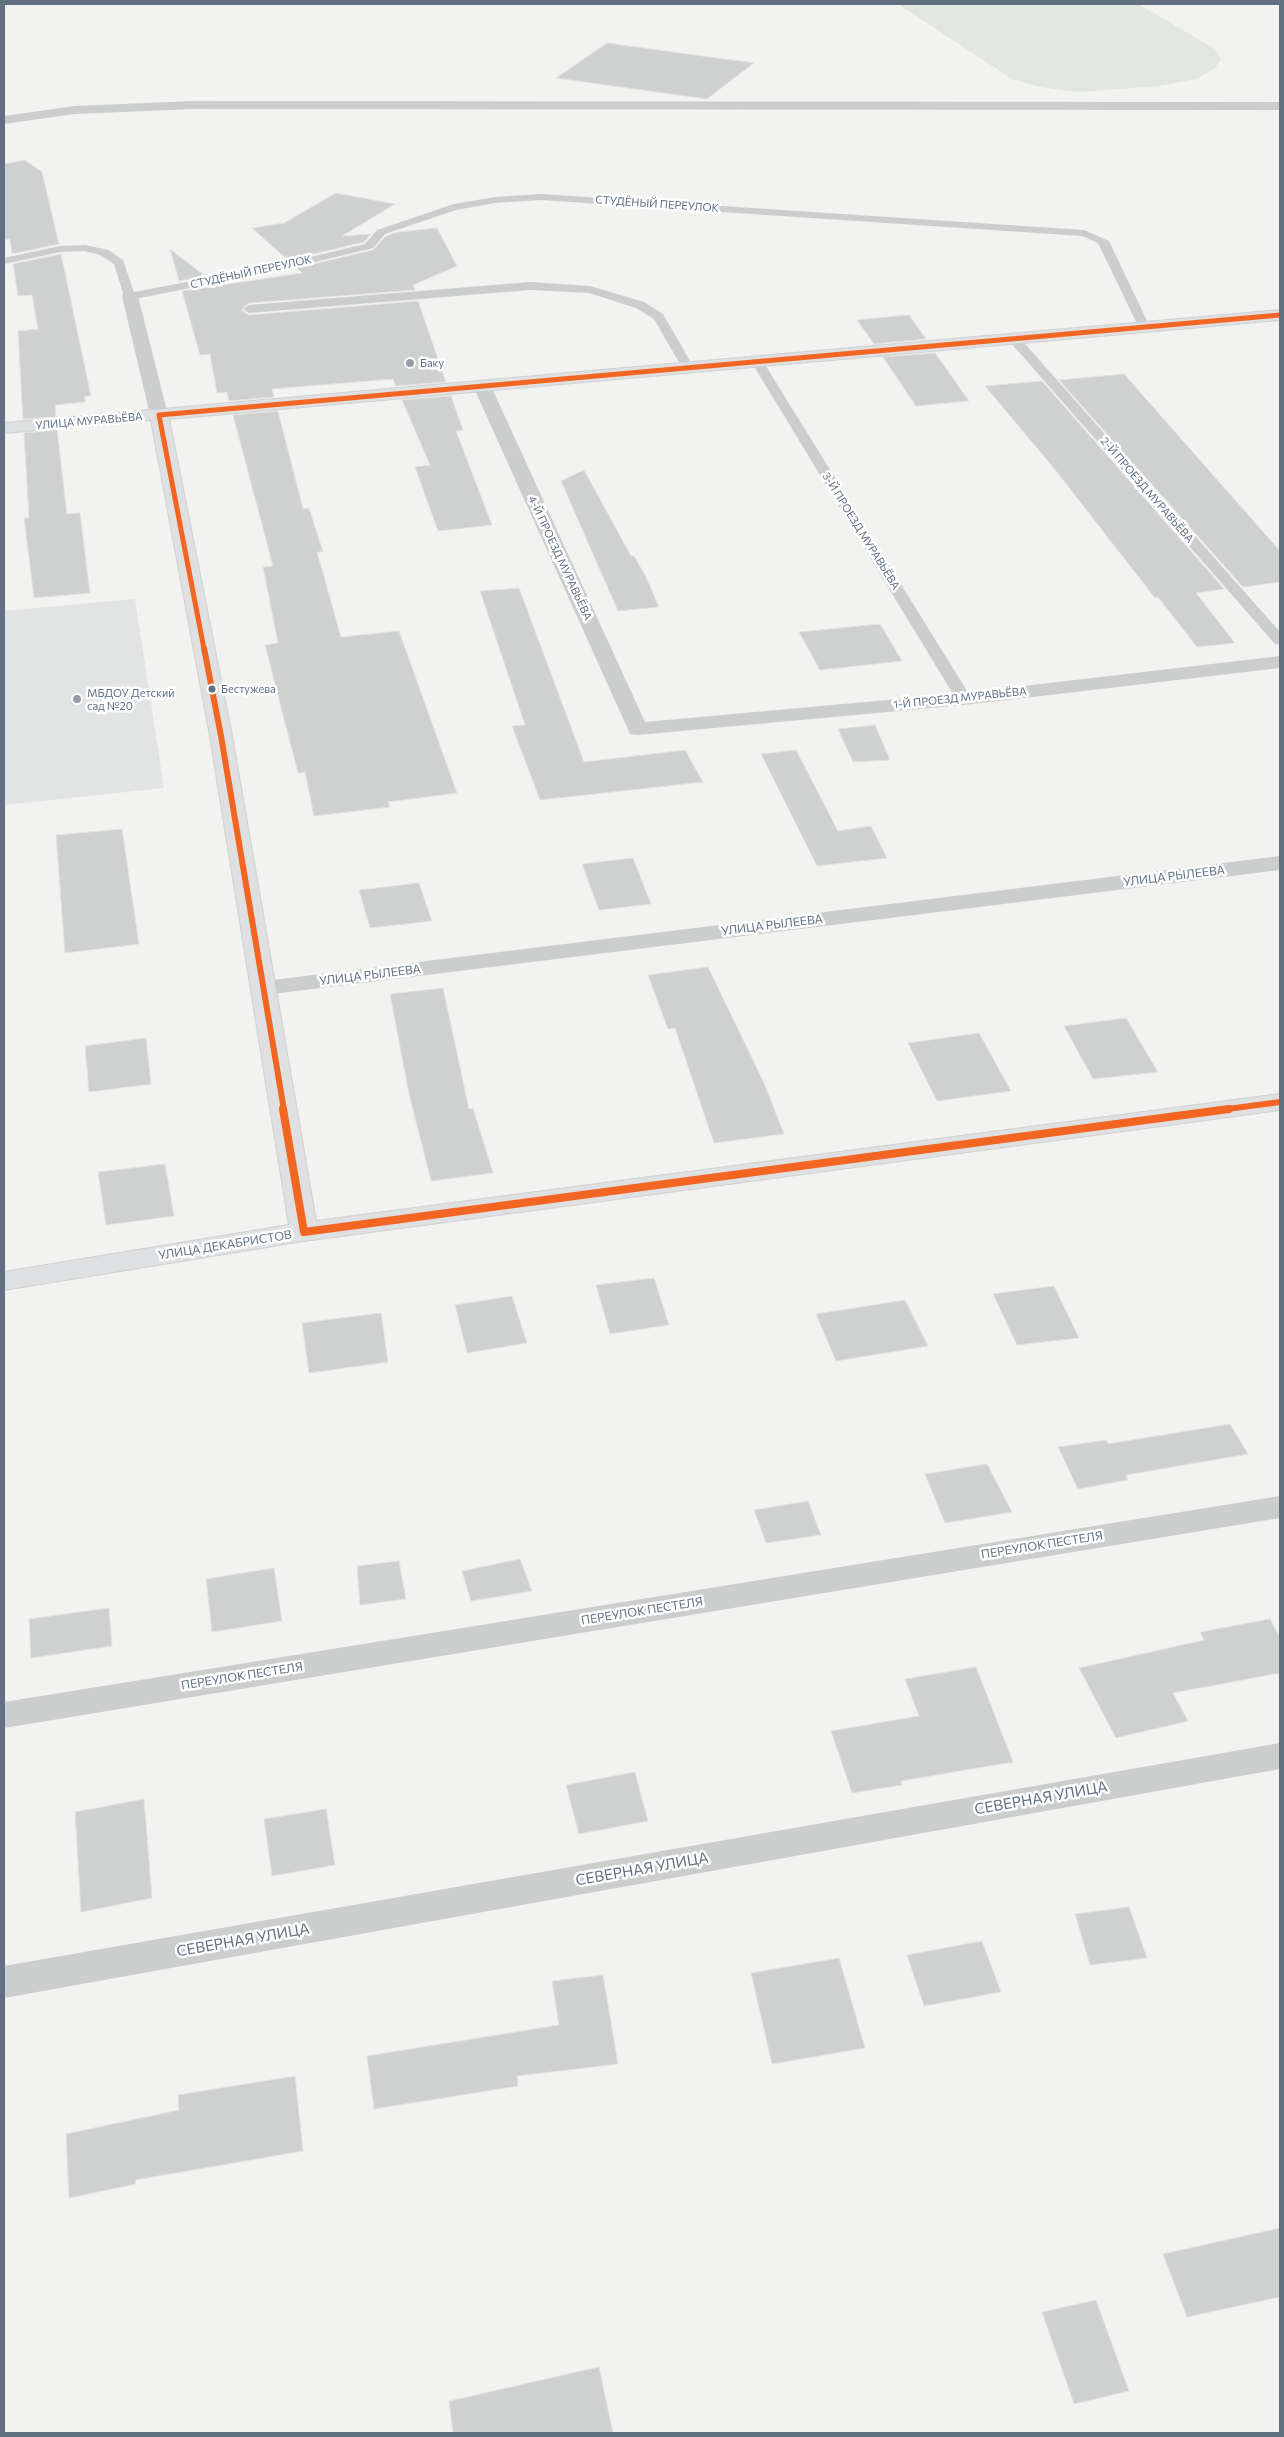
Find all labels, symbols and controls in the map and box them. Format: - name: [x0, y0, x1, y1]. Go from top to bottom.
- street label: СТУДЁНЫЙ ПЕРЕУЛОК: [595, 193, 719, 215]
- street label: СТУДЁНЫЙ ПЕРЕУЛОК: [189, 253, 313, 291]
- place label: Баку: [420, 356, 444, 370]
- marker: Баку: [404, 357, 416, 369]
- street label: УЛИЦА МУРАВЬЁВА: [35, 410, 143, 432]
- street label: 2-Й ПРОЕЗД МУРАВЬЁВА: [1098, 435, 1196, 545]
- street label: 3-Й ПРОЕЗД МУРАВЬЁВА: [820, 470, 902, 592]
- street label: 4-Й ПРОЕЗД МУРАВЬЁВА: [525, 494, 595, 622]
- place label: Бестужева: [221, 682, 276, 696]
- marker: Бестужева: [207, 684, 217, 694]
- street label: 1-Й ПРОЕЗД МУРАВЬЁВА: [893, 684, 1027, 712]
- place label: МБДОУ Детский сад №20: [87, 686, 175, 712]
- marker: МБДОУ Детский сад №20: [71, 693, 83, 705]
- street label: УЛИЦА РЫЛЕЕВА: [1122, 863, 1226, 889]
- street label: УЛИЦА РЫЛЕЕВА: [720, 912, 824, 938]
- street label: УЛИЦА РЫЛЕЕВА: [318, 962, 422, 988]
- street label: УЛИЦА ДЕКАБРИСТОВ: [157, 1227, 293, 1263]
- street label: ПЕРЕУЛОК ПЕСТЕЛЯ: [980, 1528, 1104, 1562]
- street label: ПЕРЕУЛОК ПЕСТЕЛЯ: [580, 1594, 704, 1628]
- street label: ПЕРЕУЛОК ПЕСТЕЛЯ: [180, 1659, 304, 1693]
- street label: СЕВЕРНАЯ УЛИЦА: [973, 1777, 1109, 1819]
- street label: СЕВЕРНАЯ УЛИЦА: [574, 1848, 710, 1890]
- street label: СЕВЕРНАЯ УЛИЦА: [175, 1919, 311, 1961]

